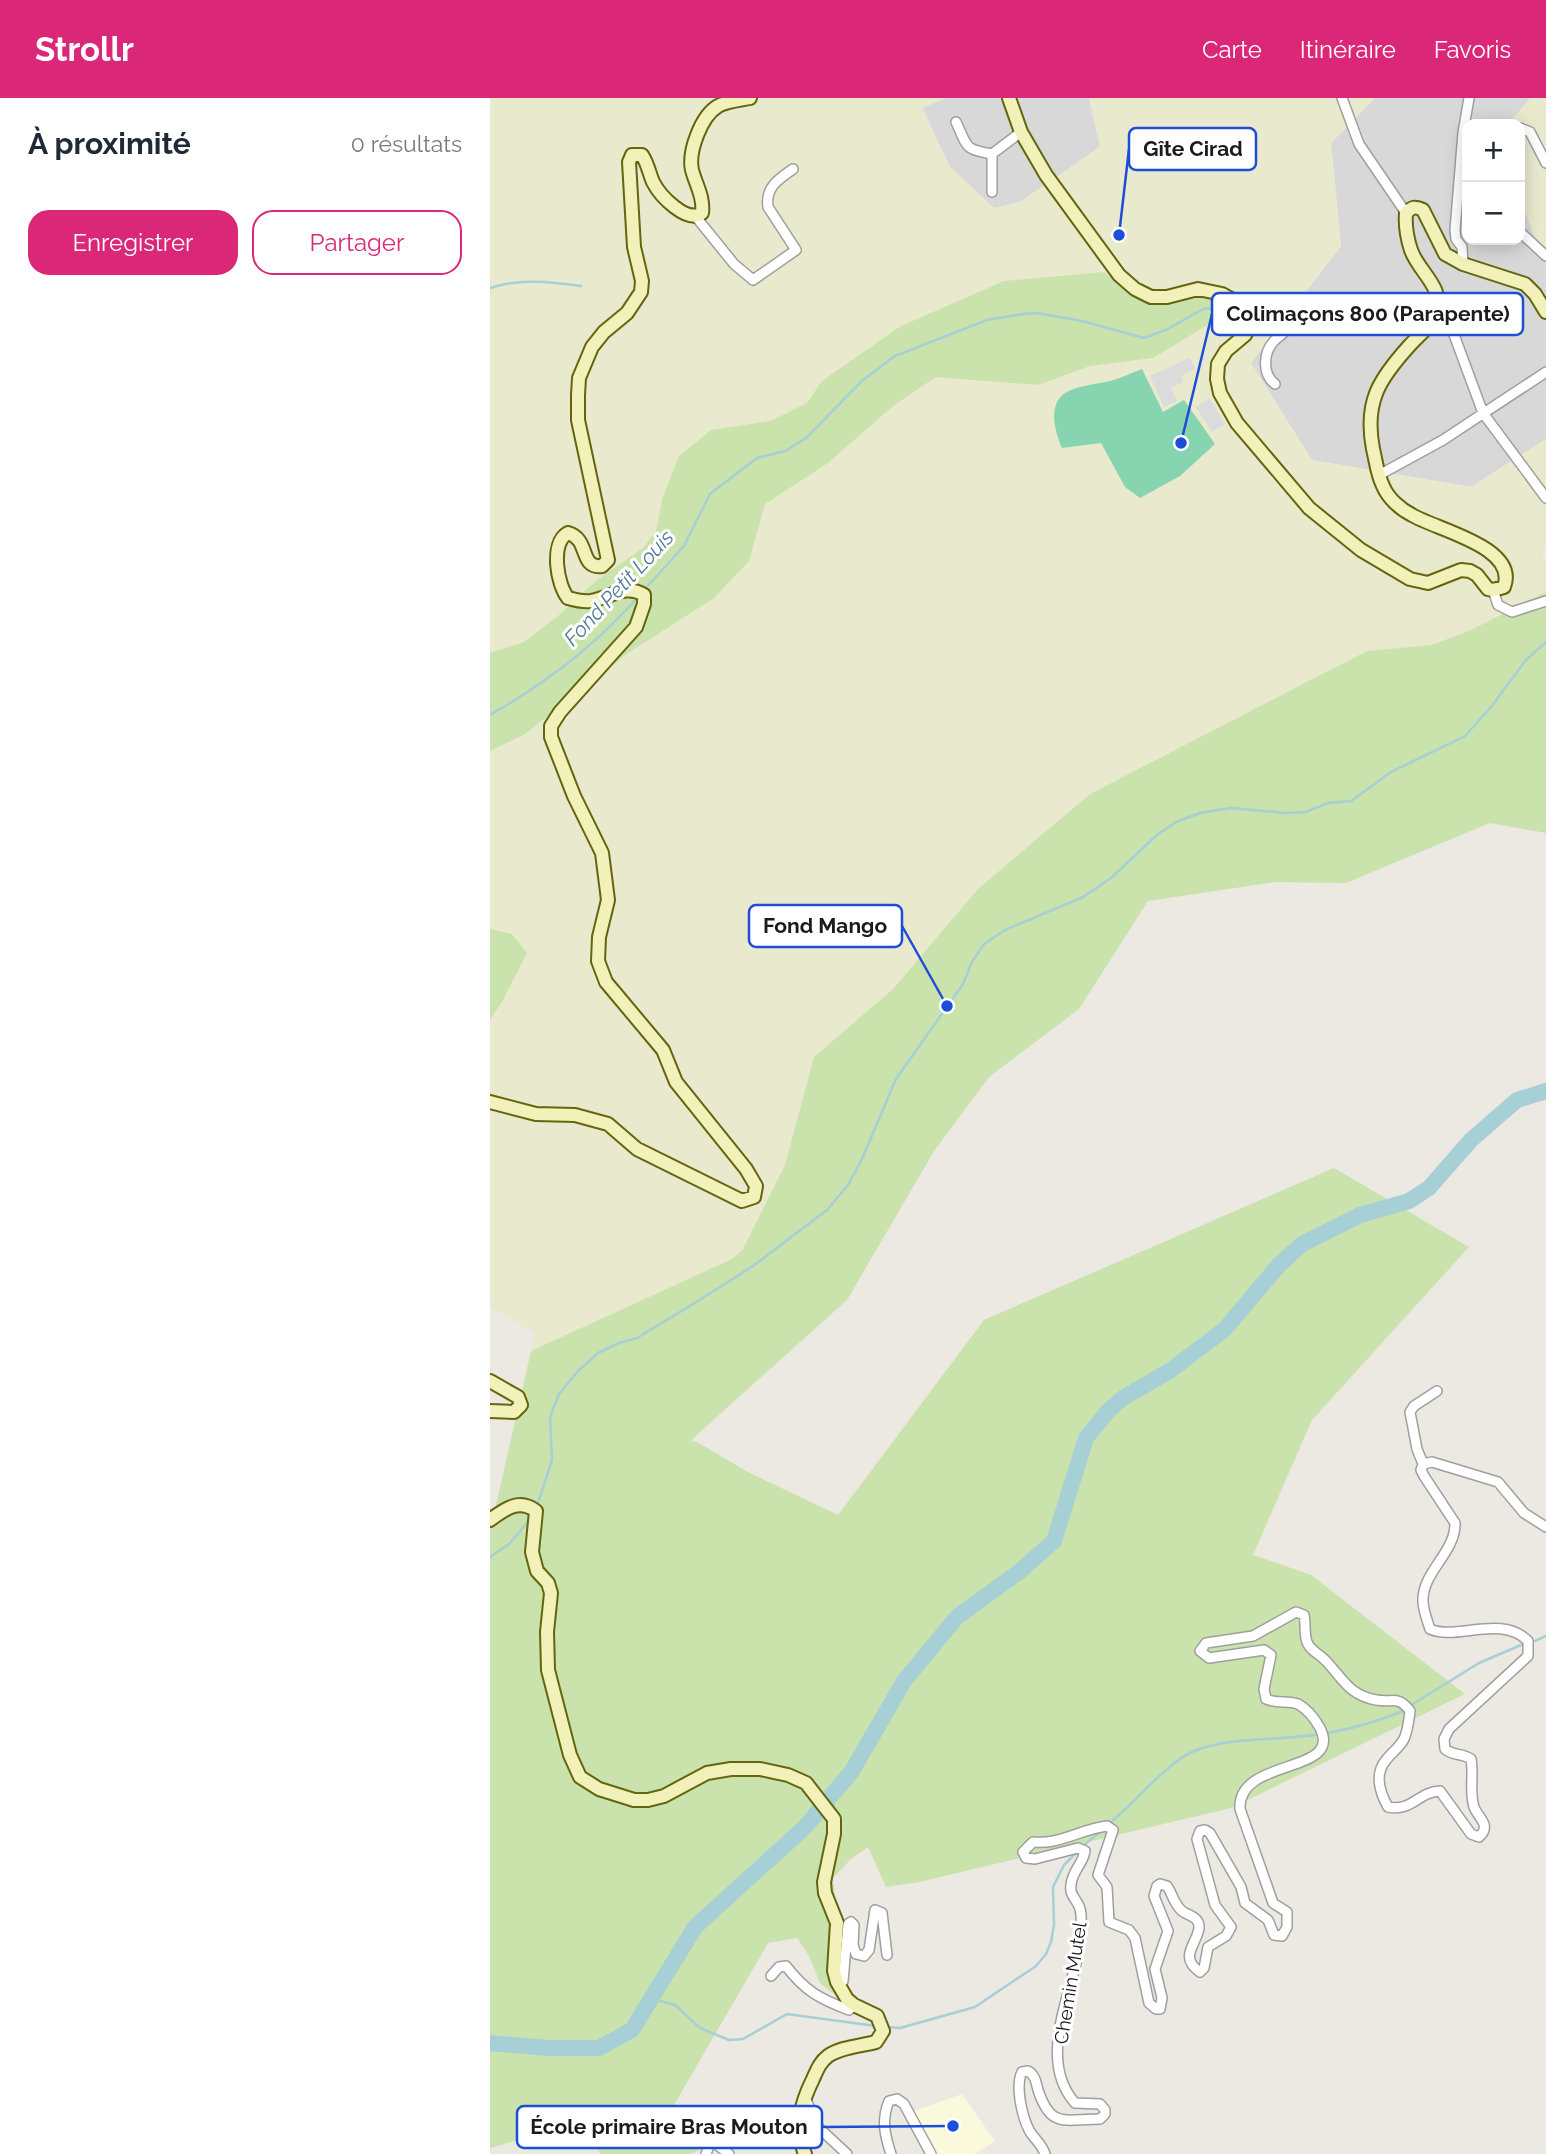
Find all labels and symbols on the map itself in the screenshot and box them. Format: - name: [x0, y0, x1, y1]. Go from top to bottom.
- callout: Gîte Cirad: [1129, 128, 1256, 170]
- text: Gîte Cirad: [1143, 136, 1243, 161]
- callout: Colimaçons 800 (Parapente): [1212, 293, 1523, 335]
- text: Colimaçons 800 (Parapente): [1226, 301, 1510, 326]
- water label: Fond Petit Louis: [559, 524, 679, 651]
- callout: Fond Mango: [749, 905, 902, 947]
- text: Fond Mango: [763, 913, 887, 938]
- street label: Chemin Mutel: [1049, 1920, 1091, 2046]
- callout: École primaire Bras Mouton: [517, 2106, 822, 2148]
- text: École primaire Bras Mouton: [530, 2114, 808, 2139]

